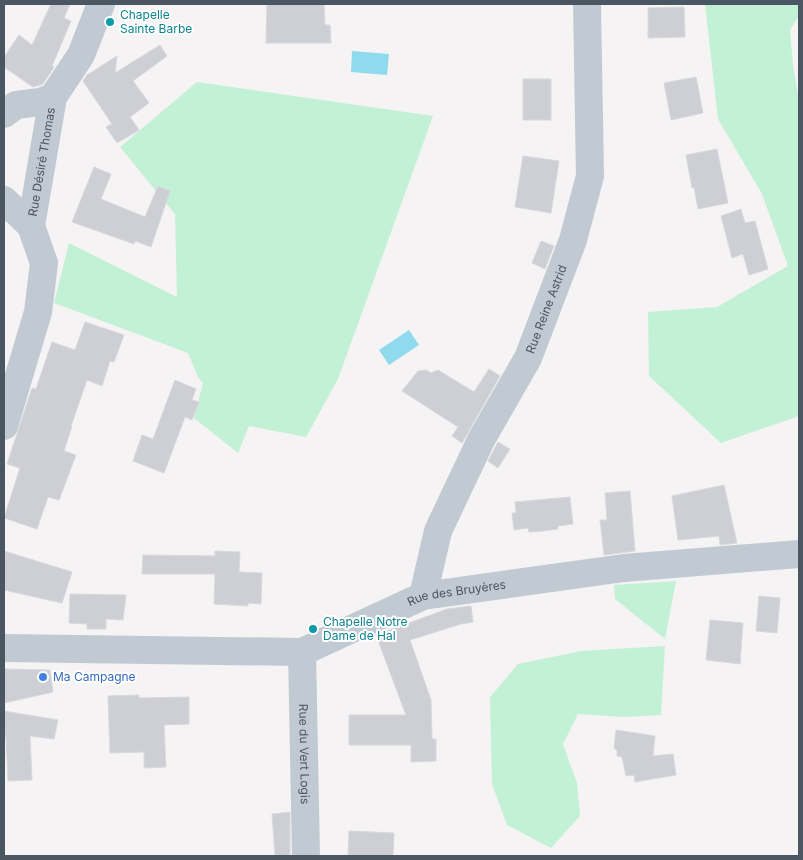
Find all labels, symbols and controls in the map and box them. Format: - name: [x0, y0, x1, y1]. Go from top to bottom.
- place label: Chapelle Sainte Barbe: [120, 7, 192, 36]
- marker: Chapelle Sainte Barbe: [104, 16, 116, 28]
- street label: Rue Désiré Thomas: [25, 106, 58, 218]
- street label: Rue Reine Astrid: [522, 263, 570, 356]
- street label: Rue des Bruyères: [405, 577, 507, 609]
- place label: Chapelle Notre Dame de Hal: [323, 614, 408, 643]
- marker: Chapelle Notre Dame de Hal: [307, 623, 319, 635]
- place label: Ma Campagne: [53, 669, 136, 684]
- marker: Ma Campagne: [37, 671, 49, 683]
- street label: Rue du Vert Logis: [296, 704, 313, 804]

